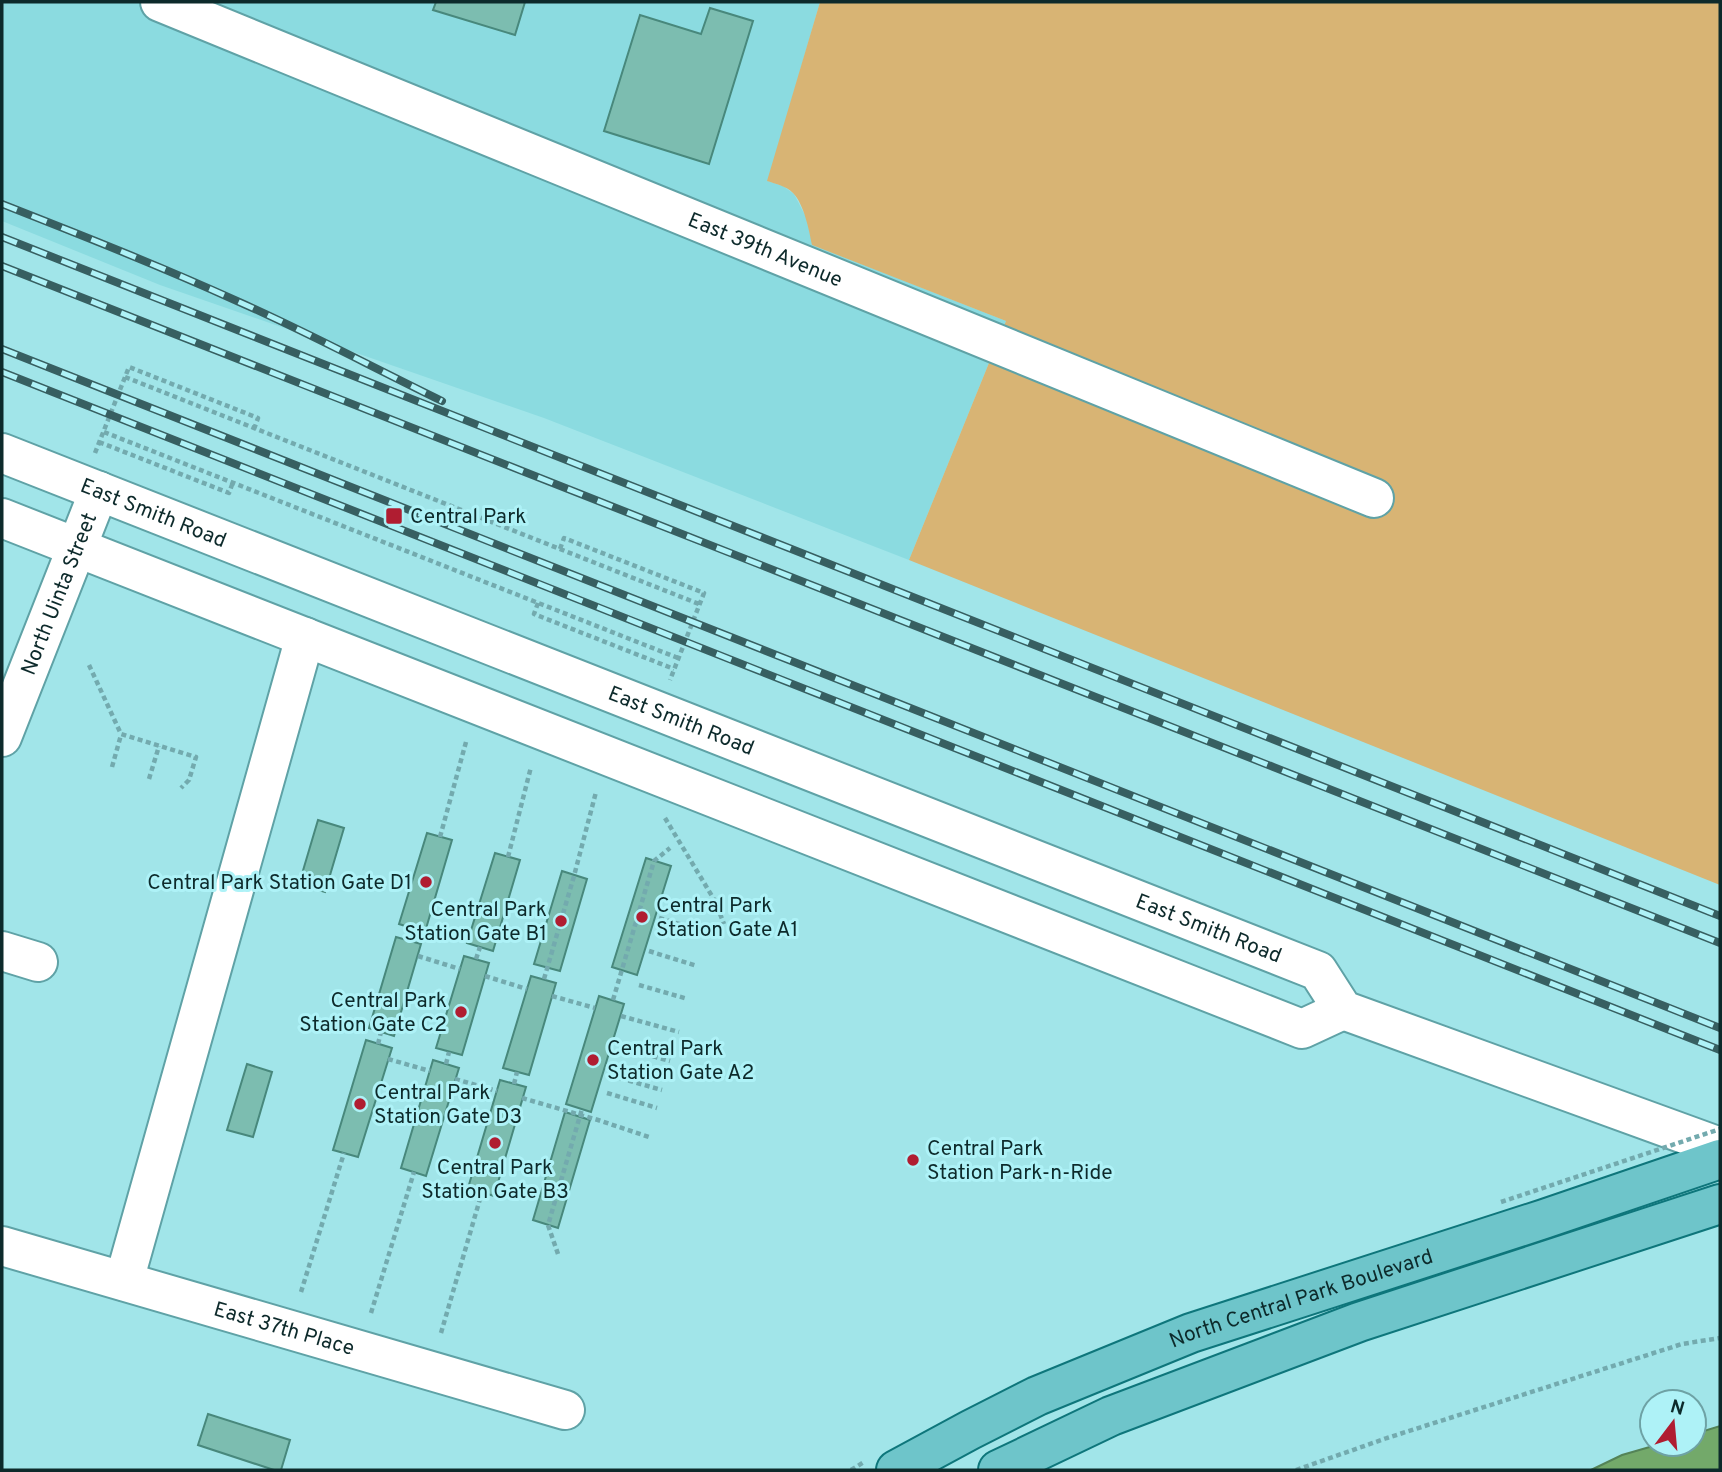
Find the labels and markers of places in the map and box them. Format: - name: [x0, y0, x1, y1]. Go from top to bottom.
- place label: Central Park: [410, 504, 526, 531]
- marker: Central Park: [384, 506, 404, 526]
- place label: Central Park Station Gate D1: [147, 870, 412, 897]
- marker: Central Park Station Gate D1: [418, 874, 434, 890]
- place label: Central Park Station Gate A1: [656, 893, 798, 944]
- place label: Central Park Station Gate B1: [404, 897, 547, 948]
- marker: Central Park Station Gate A1: [634, 909, 650, 925]
- marker: Central Park Station Gate B1: [553, 913, 569, 929]
- place label: Central Park Station Gate C2: [299, 988, 447, 1039]
- marker: Central Park Station Gate C2: [453, 1004, 469, 1020]
- place label: Central Park Station Gate A2: [607, 1036, 754, 1087]
- marker: Central Park Station Gate A2: [585, 1052, 601, 1068]
- place label: Central Park Station Gate D3: [374, 1080, 522, 1131]
- marker: Central Park Station Gate D3: [352, 1096, 368, 1112]
- marker: Central Park Station Gate B3: [487, 1135, 503, 1151]
- place label: Central Park Station Park-n-Ride: [927, 1136, 1113, 1187]
- marker: Central Park Station Park-n-Ride: [905, 1152, 921, 1168]
- place label: Central Park Station Gate B3: [421, 1155, 569, 1206]

